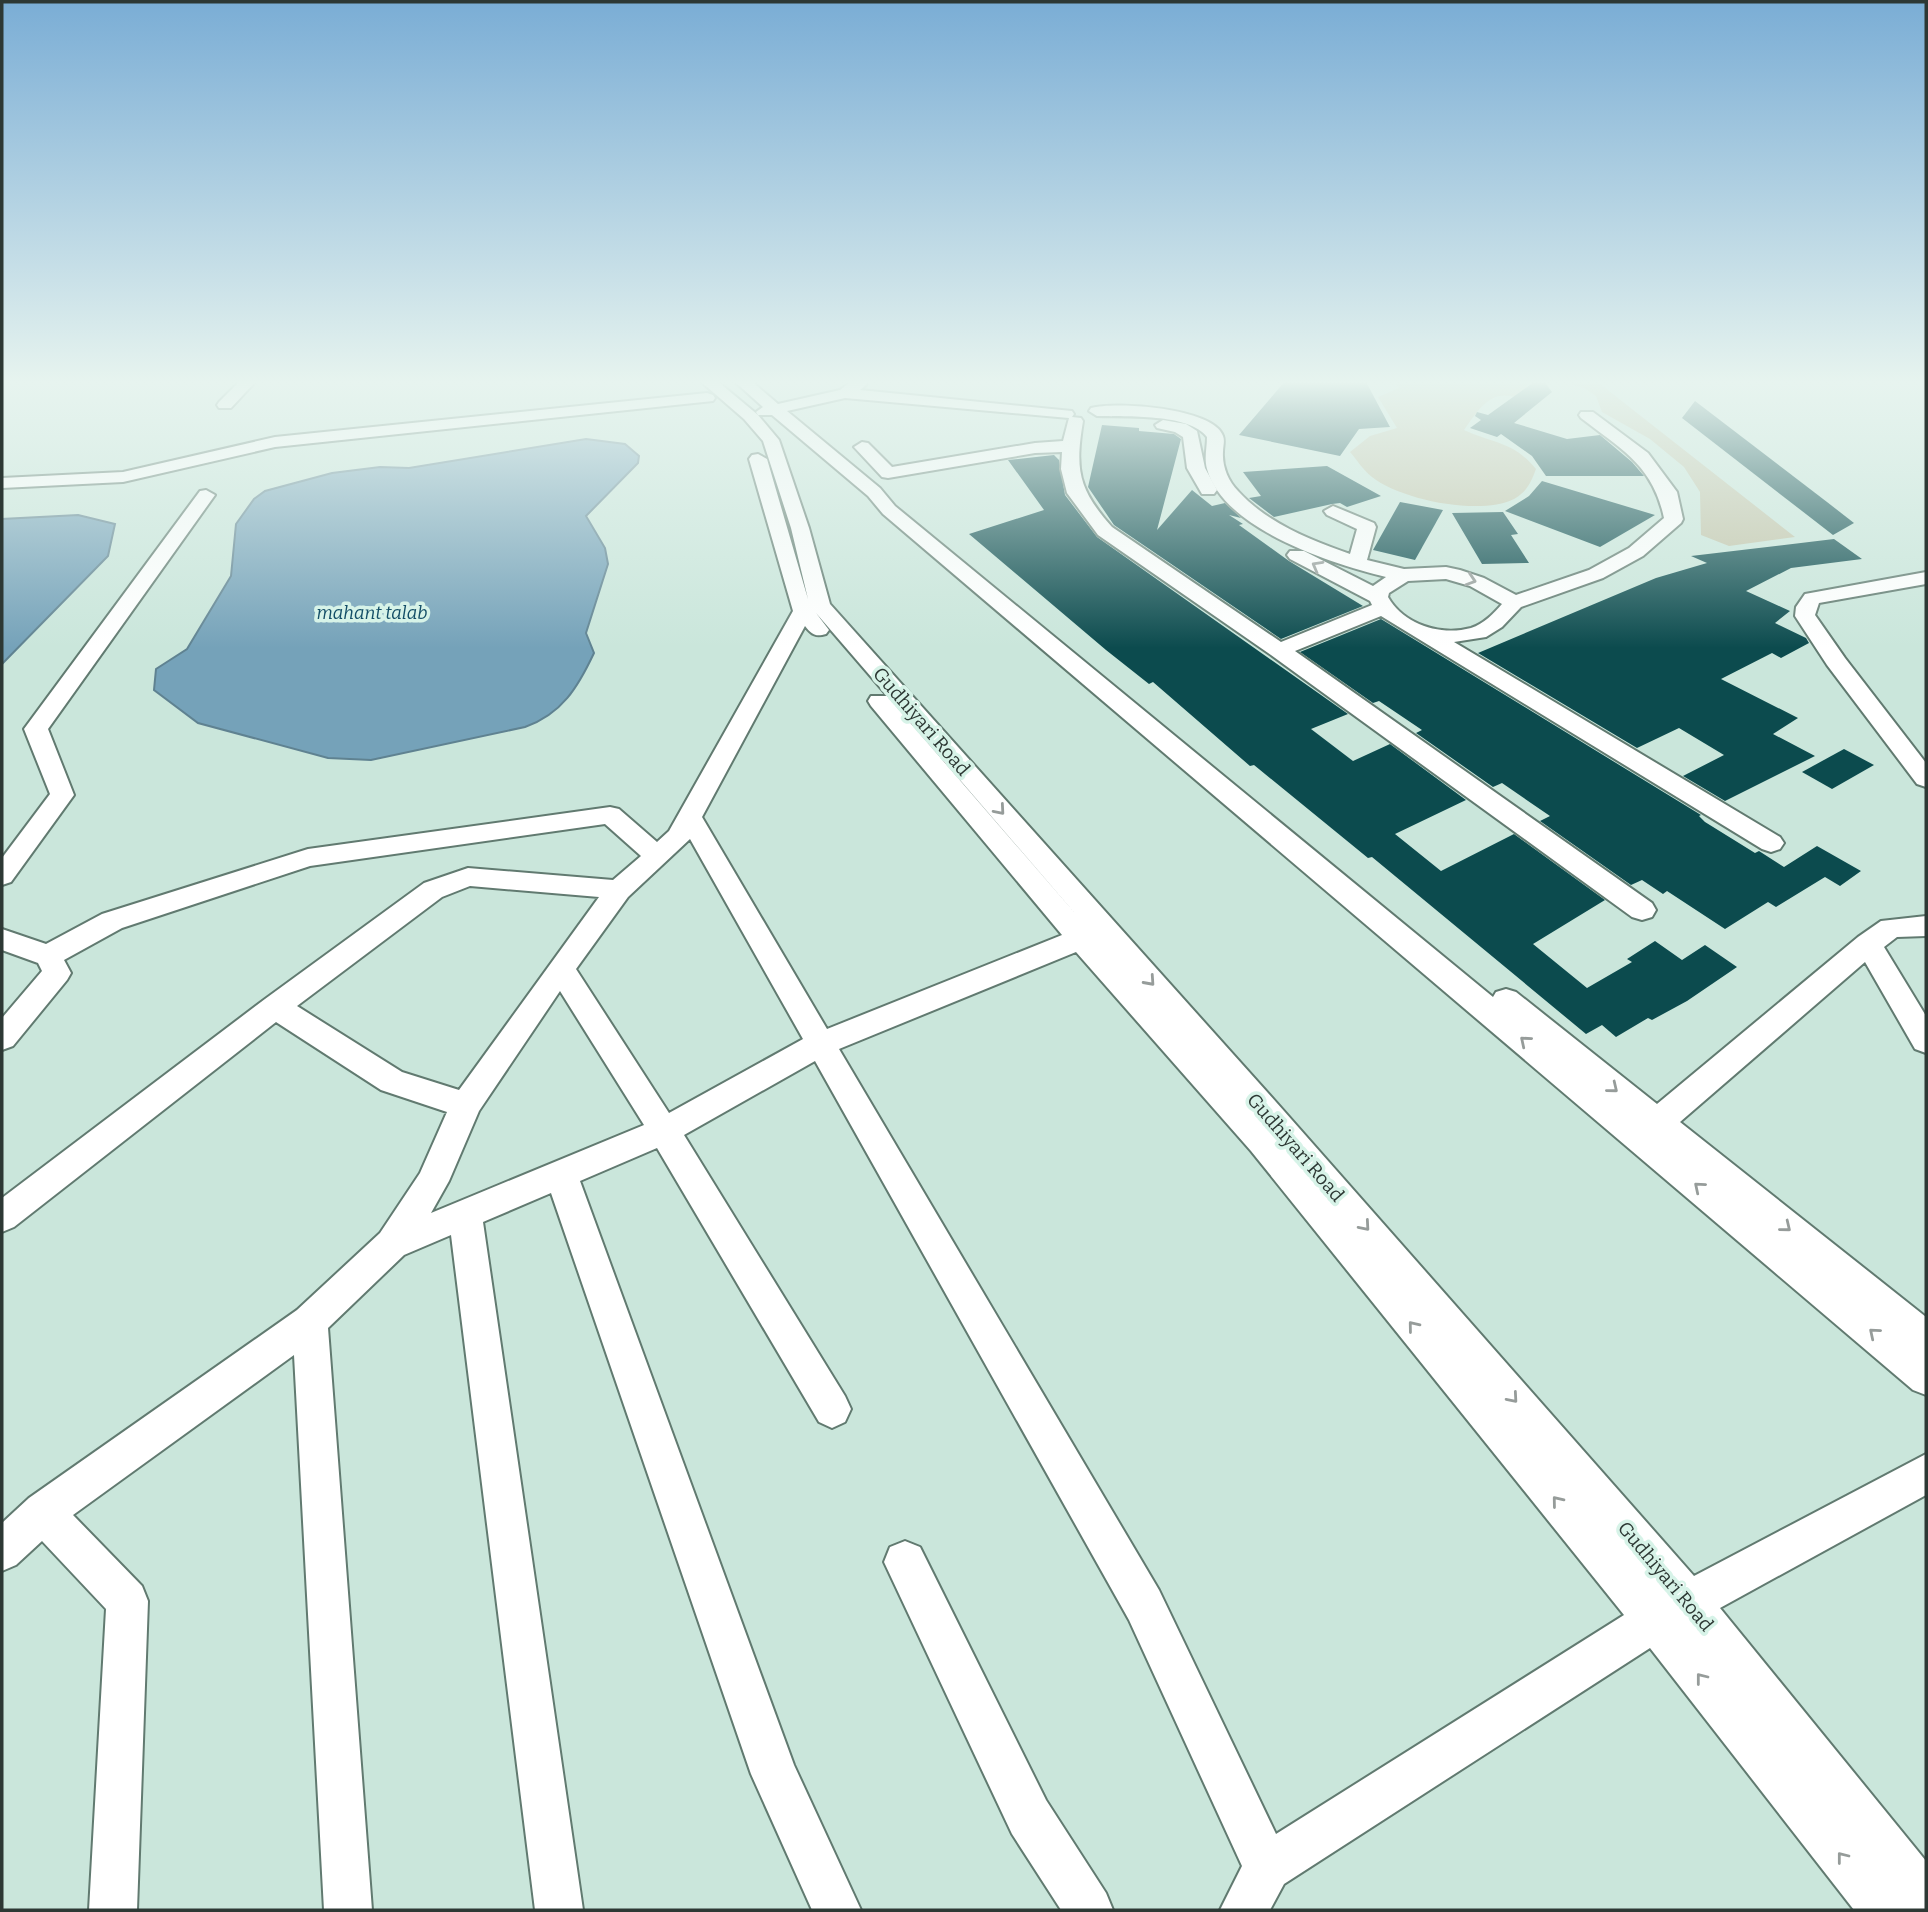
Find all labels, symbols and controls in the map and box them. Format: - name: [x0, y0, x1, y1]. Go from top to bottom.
- one-way arrow: [1312, 561, 1325, 574]
- one-way arrow: [1464, 572, 1476, 586]
- water label: mahant talab: [316, 602, 428, 624]
- street label: Gudhiyari Road: [868, 662, 975, 780]
- one-way arrow: [992, 802, 1004, 815]
- one-way arrow: [1142, 973, 1154, 986]
- one-way arrow: [1520, 1037, 1533, 1049]
- one-way arrow: [1606, 1080, 1618, 1093]
- street label: Gudhiyari Road: [1242, 1088, 1349, 1206]
- one-way arrow: [1695, 1183, 1708, 1195]
- one-way arrow: [1357, 1218, 1369, 1231]
- one-way arrow: [1778, 1218, 1790, 1231]
- one-way arrow: [1409, 1321, 1421, 1334]
- one-way arrow: [1869, 1329, 1882, 1341]
- one-way arrow: [1505, 1390, 1517, 1403]
- one-way arrow: [1553, 1497, 1566, 1509]
- street label: Gudhiyari Road: [1613, 1517, 1718, 1636]
- one-way arrow: [1696, 1673, 1709, 1686]
- one-way arrow: [1837, 1852, 1850, 1864]

